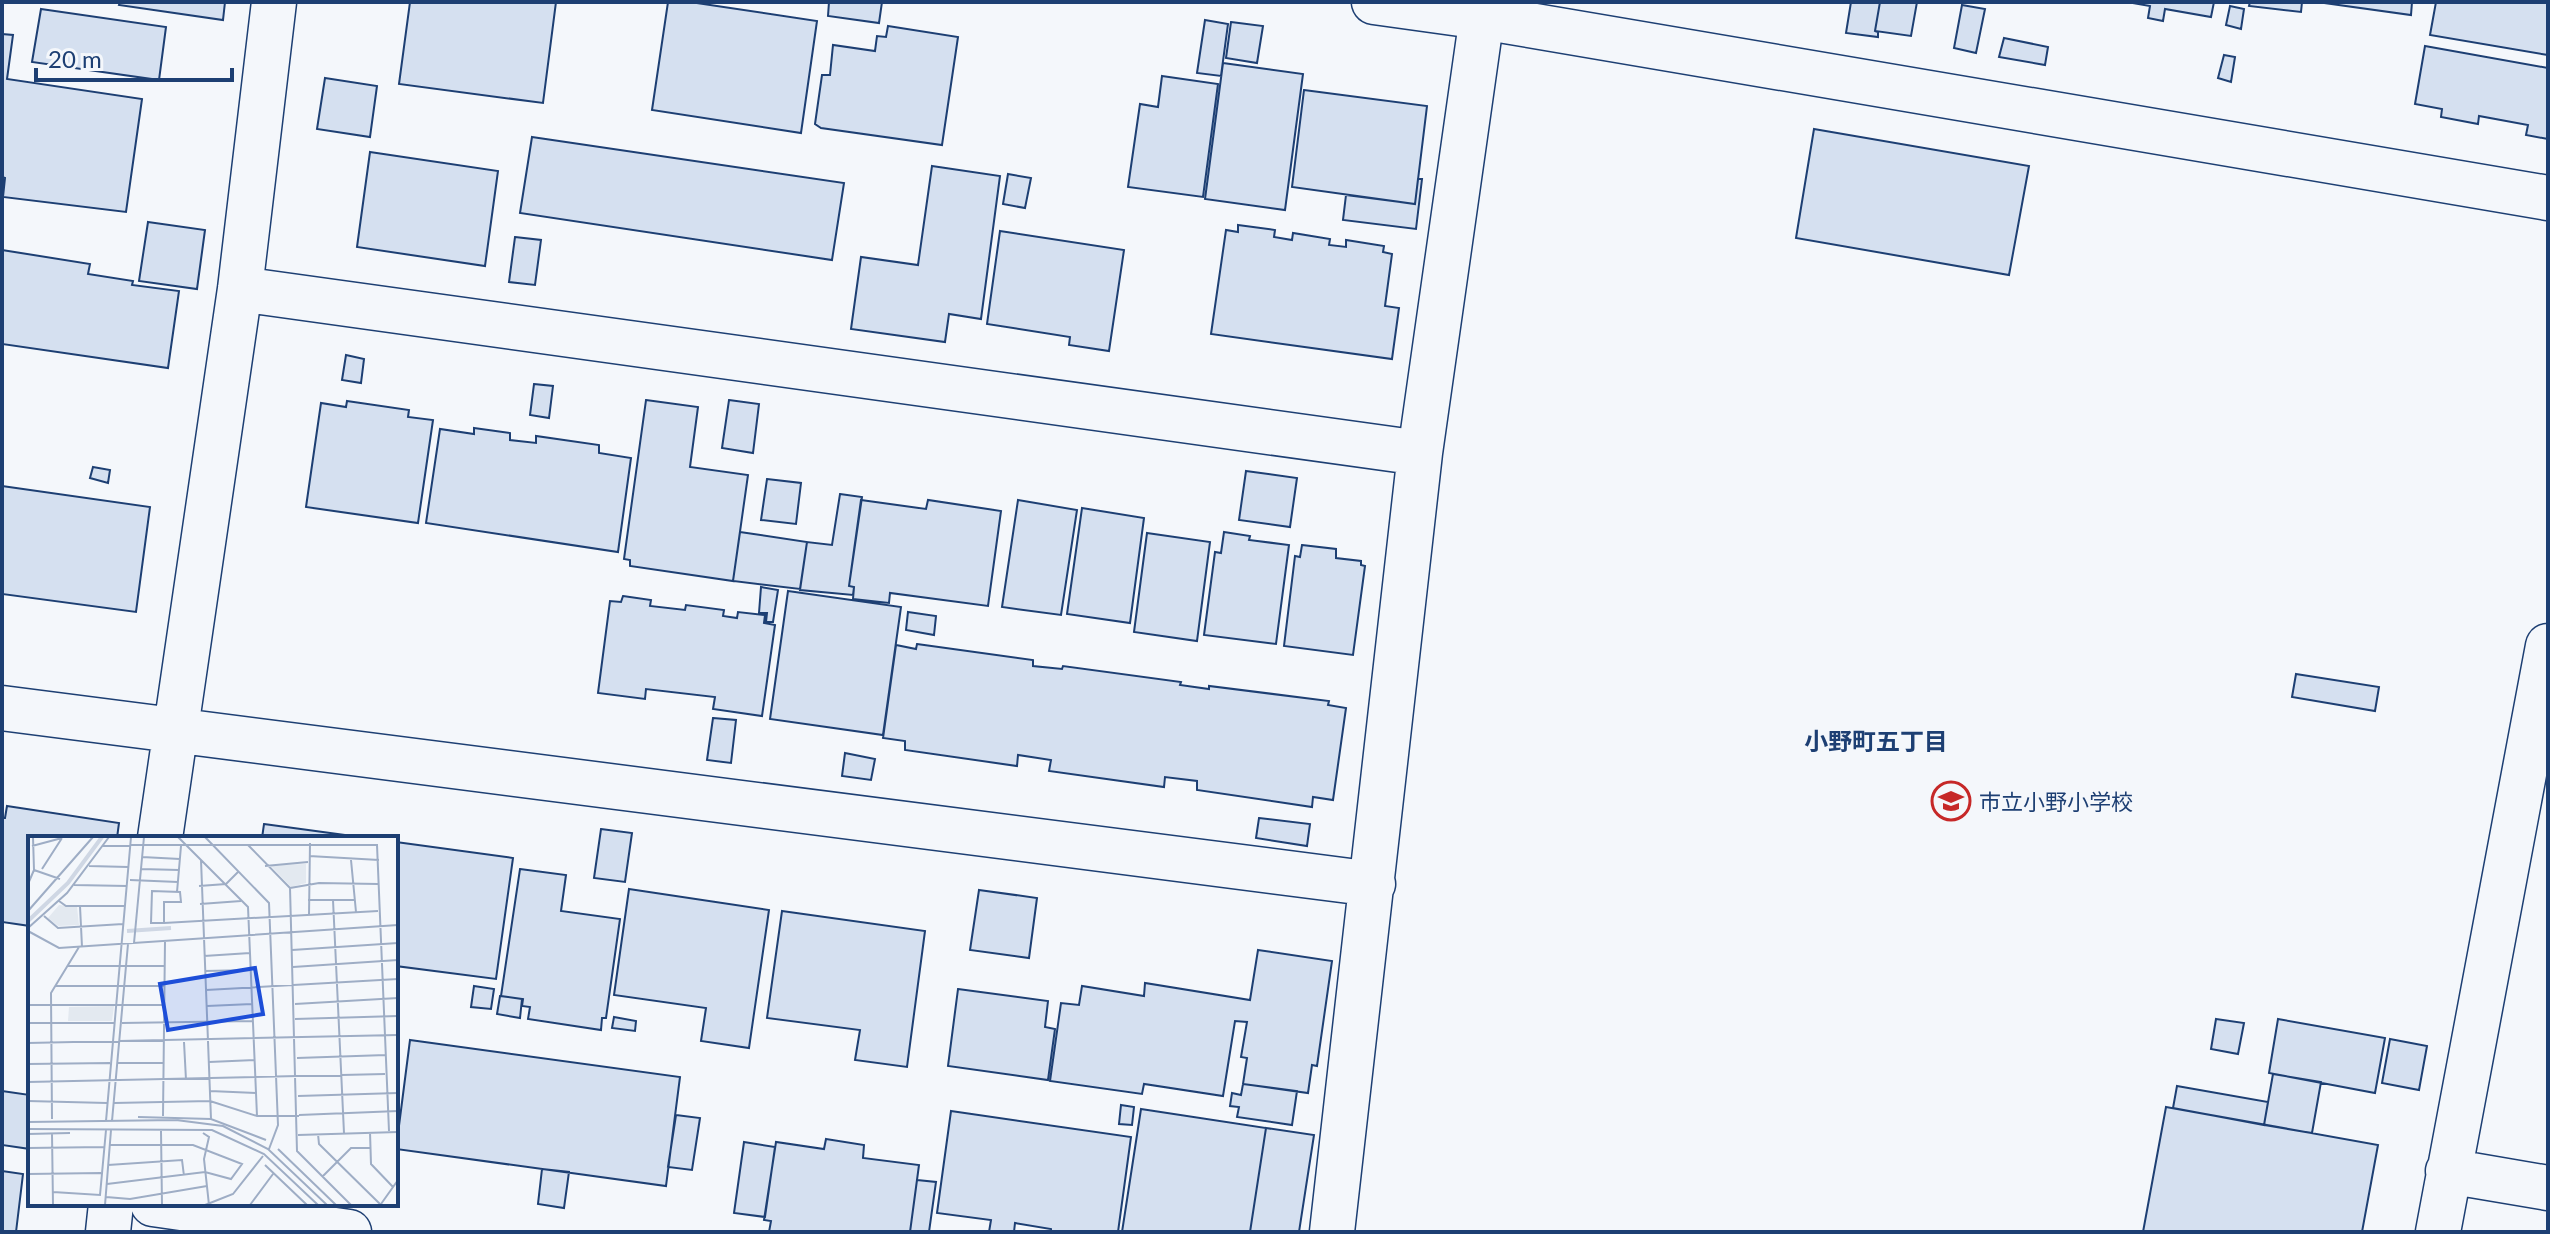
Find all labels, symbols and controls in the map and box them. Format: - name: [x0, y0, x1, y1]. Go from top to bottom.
- scale bar: [36, 32, 232, 82]
- text: 20 m: [48, 44, 102, 73]
- district label: 小野町五丁目: [1804, 726, 1948, 755]
- school or university icon: 市立小野小学校: [1930, 780, 1972, 822]
- place label: 市立小野小学校: [1979, 788, 2133, 815]
- inset map: [28, 836, 398, 1206]

